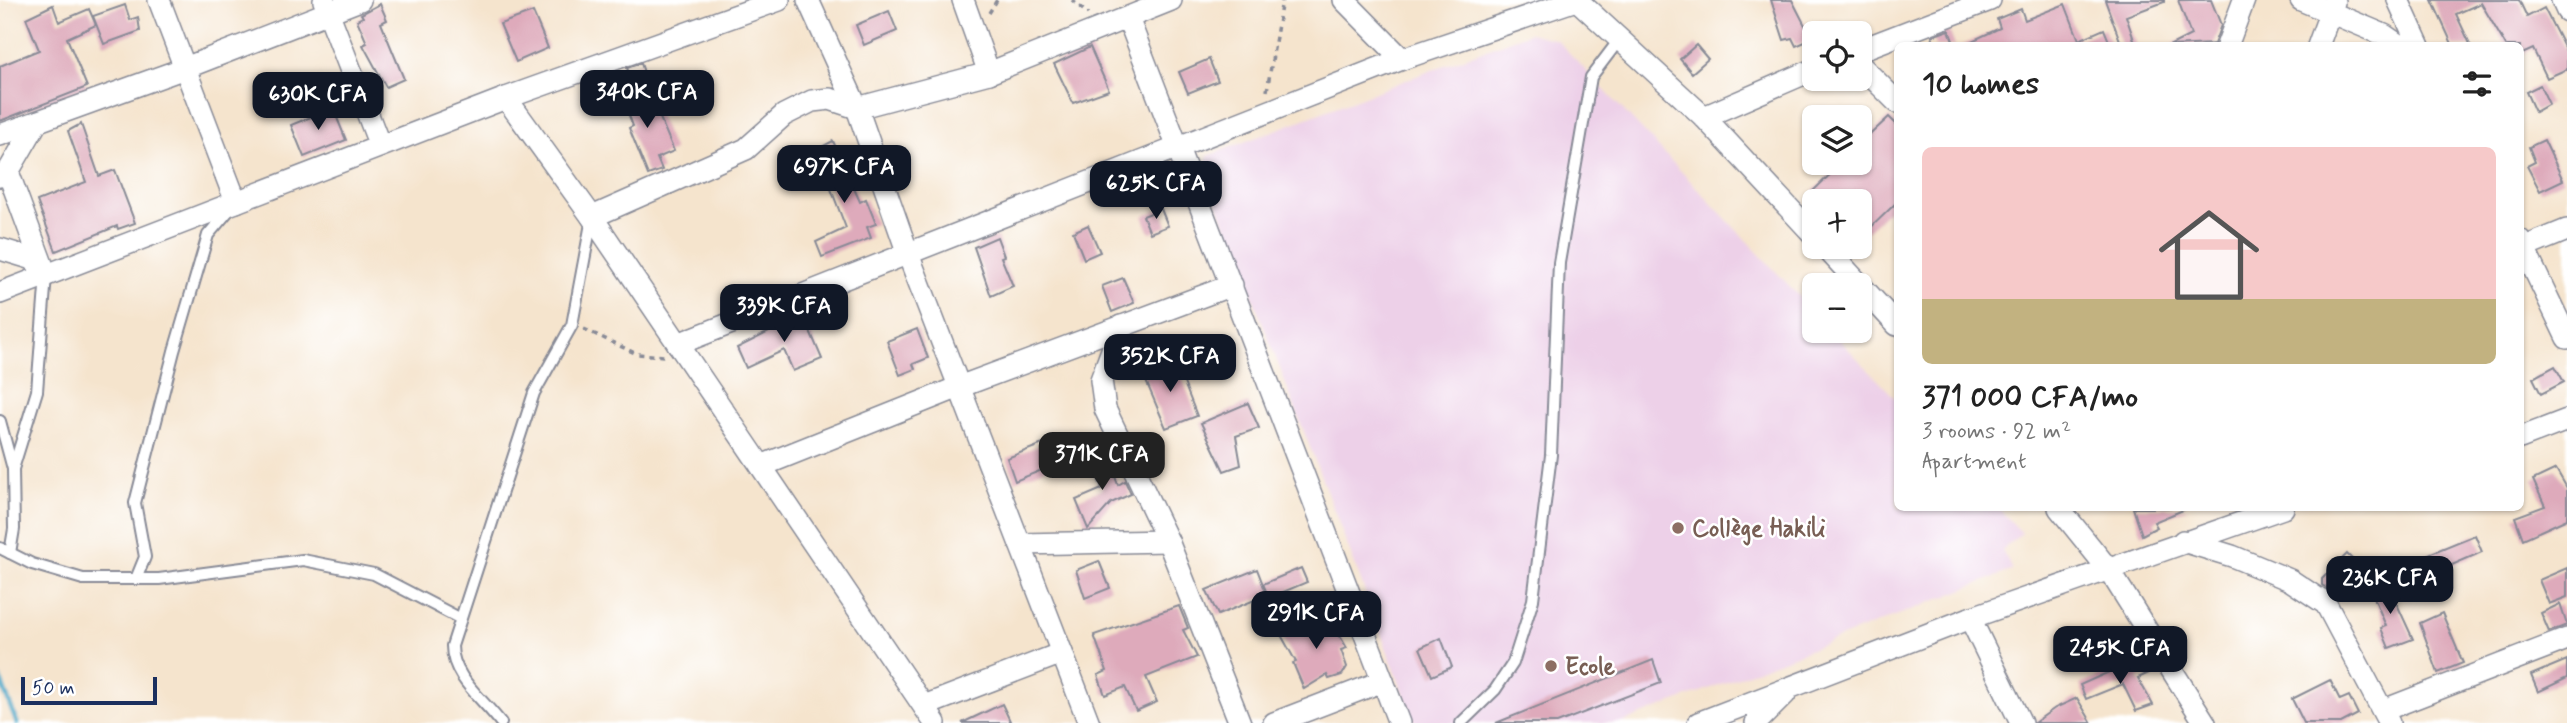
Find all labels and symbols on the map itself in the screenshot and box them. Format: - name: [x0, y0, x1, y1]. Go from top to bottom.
- pin: 340K CFA: [575, 71, 719, 130]
- pin: 630K CFA: [246, 72, 390, 132]
- pin: 697K CFA: [772, 146, 916, 205]
- pin: 625K CFA: [1084, 162, 1228, 221]
- pin: 339K CFA: [712, 284, 856, 344]
- pin: 352K CFA: [1098, 334, 1242, 394]
- pin: 371K CFA: [1030, 433, 1174, 492]
- place label: Collège Hakili: [1692, 514, 1826, 546]
- marker: Collège Hakili: [1670, 520, 1686, 536]
- pin: 236K CFA: [2318, 556, 2462, 616]
- pin: 291K CFA: [1244, 592, 1388, 651]
- pin: 245K CFA: [2048, 626, 2192, 686]
- place label: Ecole: [1565, 652, 1616, 683]
- marker: Ecole: [1543, 658, 1559, 674]
- scale bar: [21, 674, 158, 706]

